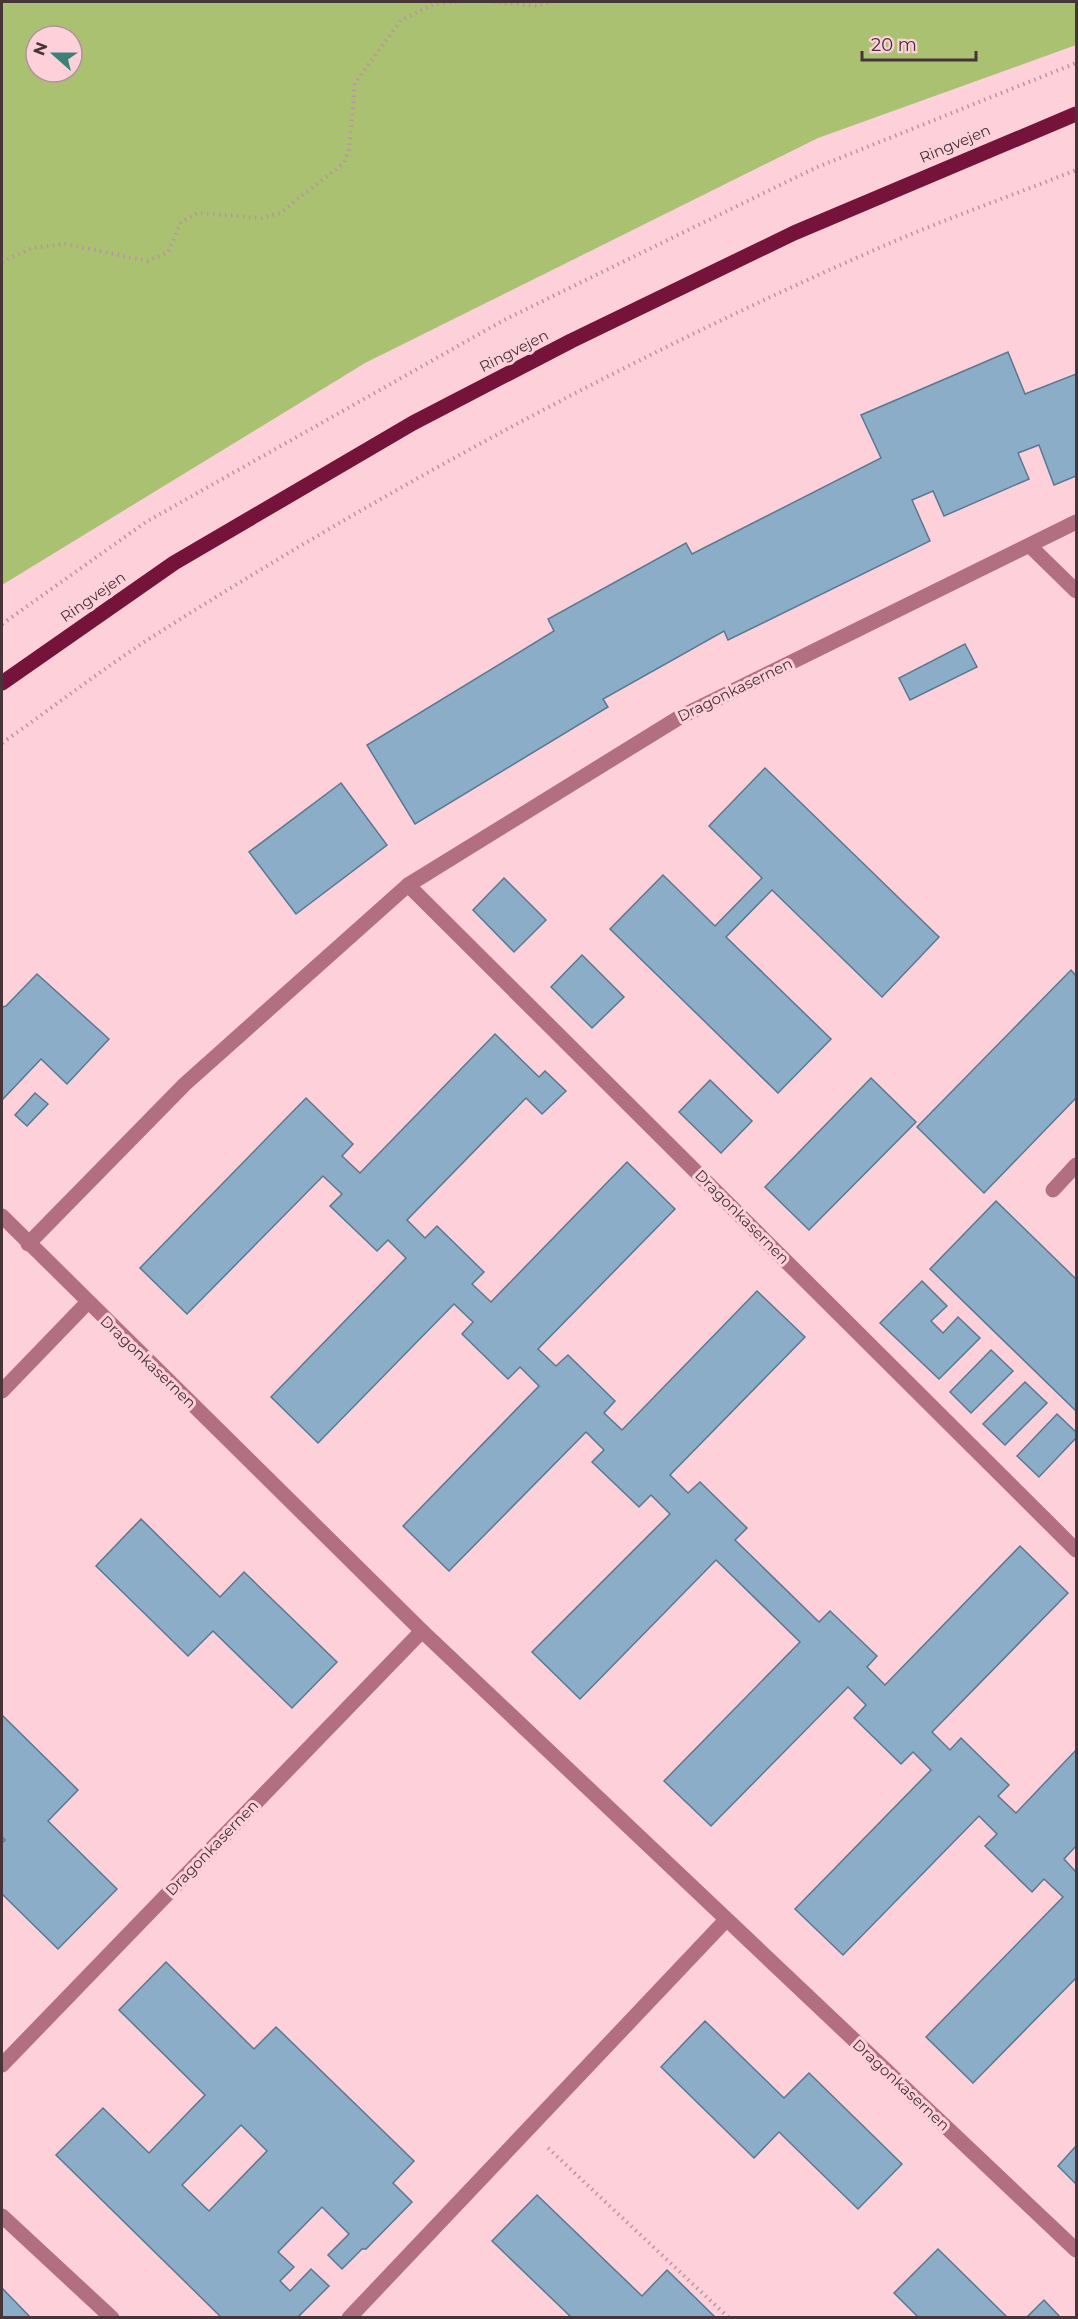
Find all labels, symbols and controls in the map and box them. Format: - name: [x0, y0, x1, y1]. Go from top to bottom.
- north arrow: [24, 24, 84, 84]
- scale bar: [862, 24, 976, 62]
- text: 20 m: [871, 34, 917, 56]
- text: N: [29, 39, 52, 58]
- street label: Ringvejen: [916, 120, 993, 167]
- street label: Ringvejen: [476, 325, 552, 376]
- street label: Ringvejen: [56, 567, 129, 626]
- street label: Dragonkasernen: [674, 653, 795, 726]
- street label: Dragonkasernen: [691, 1165, 794, 1268]
- street label: Dragonkasernen: [97, 1311, 200, 1412]
- street label: Dragonkasernen: [161, 1796, 262, 1899]
- street label: Dragonkasernen: [849, 2035, 954, 2134]

